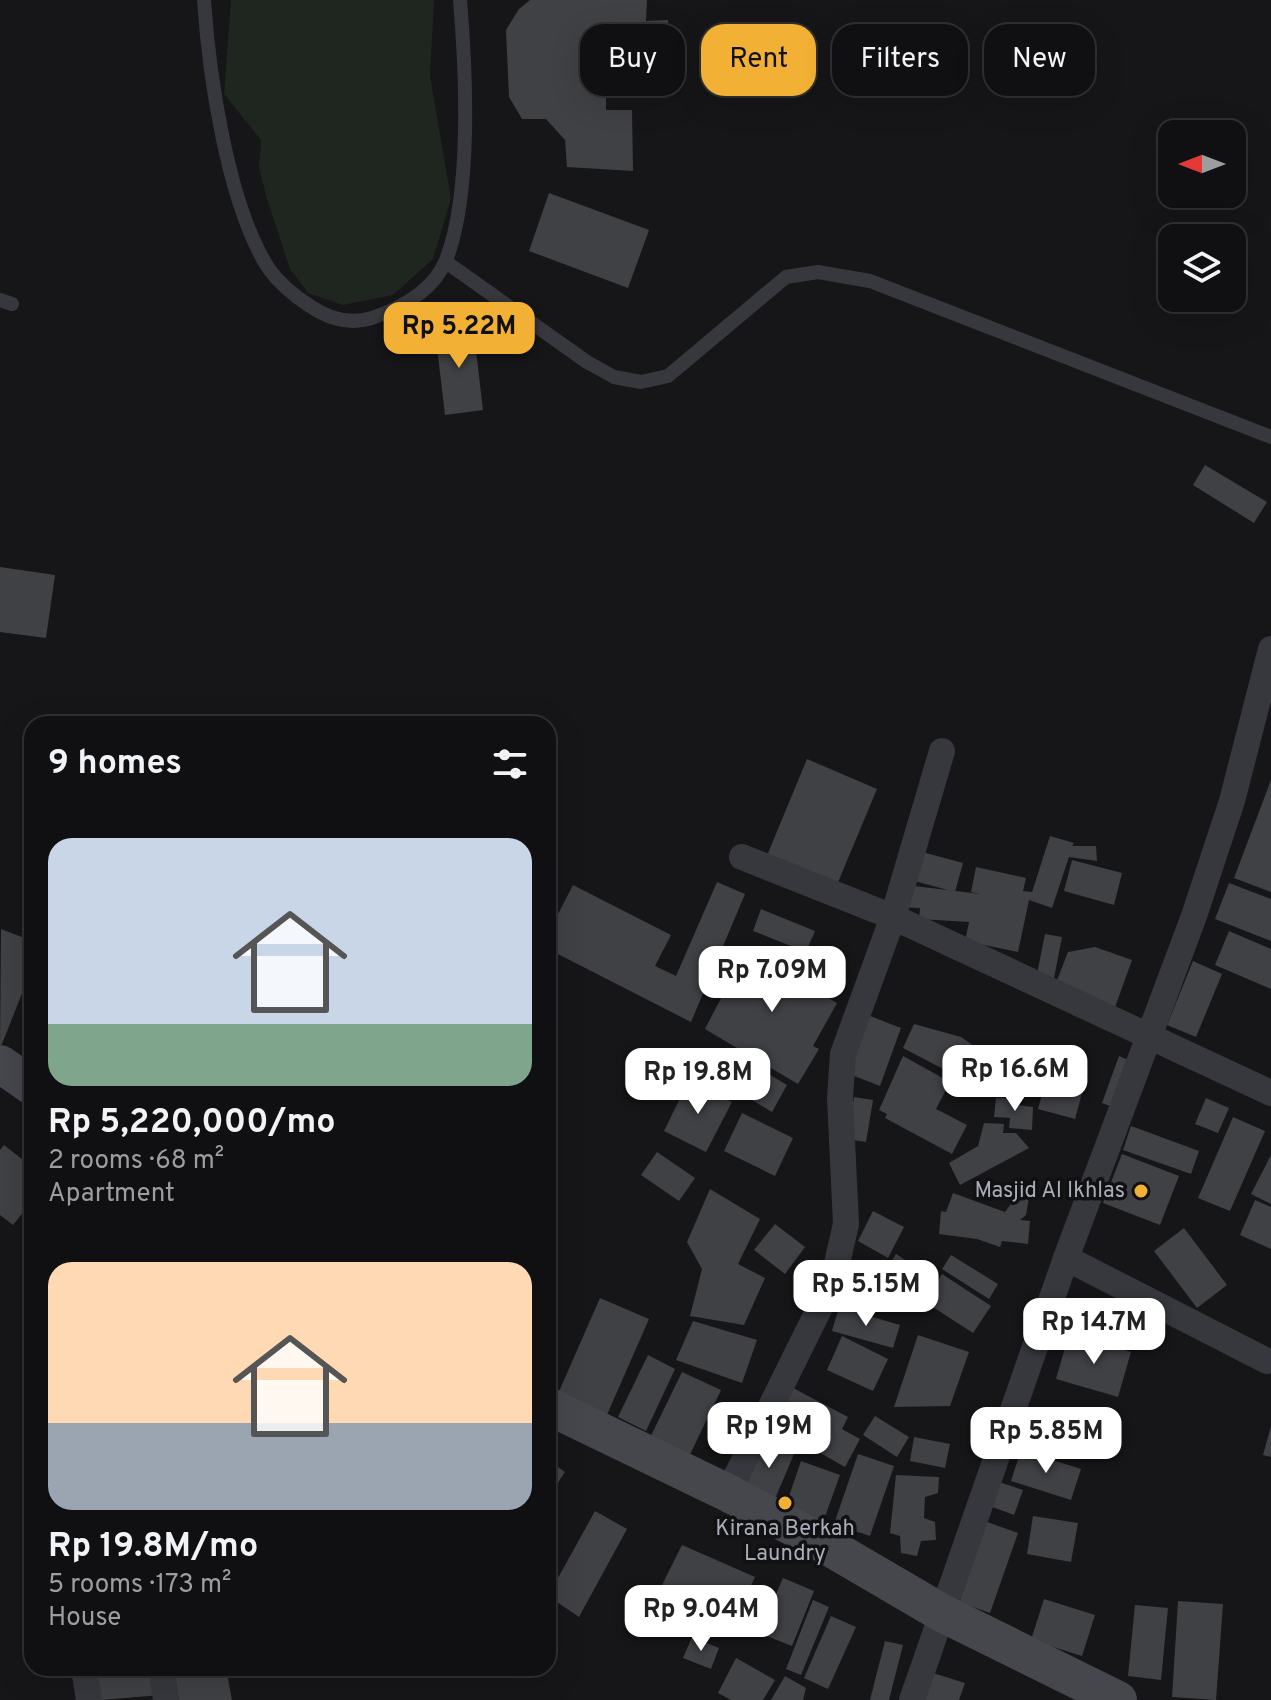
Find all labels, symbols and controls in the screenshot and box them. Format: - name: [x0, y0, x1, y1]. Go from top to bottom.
- chip: Buy: [580, 24, 685, 96]
- chip: Rent: [701, 24, 816, 96]
- chip: Filters: [832, 24, 968, 96]
- chip: New: [984, 24, 1095, 96]
- north arrow: [1158, 120, 1246, 208]
- map controls: [1158, 120, 1246, 312]
- button: layers: [1158, 224, 1246, 312]
- pin: Rp 5.22M: [376, 302, 542, 370]
- text: Rp 5.22M: [402, 311, 516, 344]
- icon: filters: [488, 742, 532, 786]
- text: 9 homes: [48, 743, 182, 786]
- icon: home: [218, 890, 362, 1034]
- pin: Rp 7.09M: [689, 946, 855, 1014]
- text: Rp 7.09M: [717, 955, 827, 988]
- pin: Rp 16.6M: [932, 1045, 1098, 1113]
- pin: Rp 19.8M: [615, 1048, 781, 1116]
- text: Rp 16.6M: [960, 1054, 1070, 1087]
- text: Rp 19.8M: [643, 1057, 753, 1090]
- text: Rp 5,220,000/mo: [48, 1102, 336, 1145]
- text: 2 rooms · 68 m²: [48, 1145, 224, 1178]
- text: Apartment: [48, 1178, 175, 1211]
- place label: Masjid Al Ikhlas: [974, 1178, 1125, 1205]
- marker: Masjid Al Ikhlas: [1132, 1182, 1150, 1200]
- pin: Rp 5.15M: [783, 1260, 949, 1328]
- text: Rp 5.15M: [812, 1269, 921, 1302]
- pin: Rp 14.7M: [1011, 1298, 1177, 1366]
- text: Rp 14.7M: [1041, 1307, 1147, 1340]
- icon: home: [218, 1314, 362, 1458]
- pin: Rp 19M: [704, 1402, 834, 1470]
- pin: Rp 5.85M: [963, 1407, 1129, 1475]
- text: Rp 19M: [726, 1411, 812, 1444]
- text: Rp 5.85M: [989, 1416, 1103, 1449]
- marker: Kirana Berkah Laundry: [776, 1494, 794, 1512]
- place label: Kirana Berkah Laundry: [715, 1516, 855, 1568]
- text: Rp 19.8M/mo: [48, 1526, 258, 1569]
- text: 5 rooms · 173 m²: [48, 1569, 231, 1602]
- pin: Rp 9.04M: [618, 1585, 784, 1653]
- text: Rp 9.04M: [643, 1594, 759, 1627]
- text: House: [48, 1602, 121, 1635]

